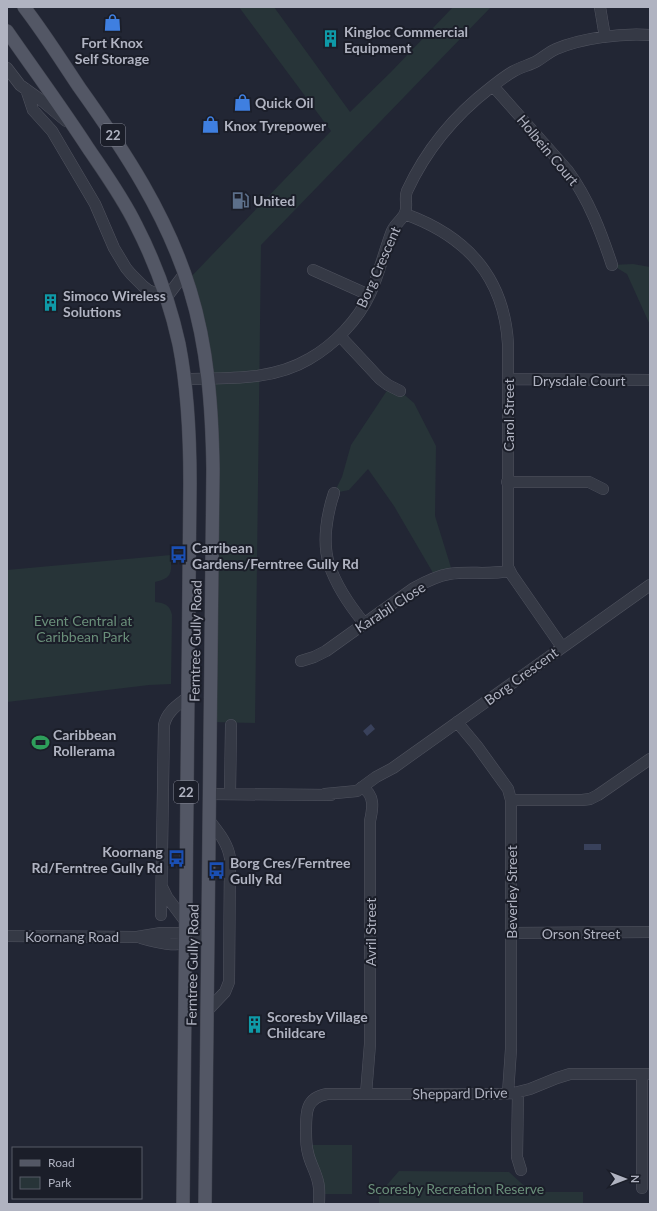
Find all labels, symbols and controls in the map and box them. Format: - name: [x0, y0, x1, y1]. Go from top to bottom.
- shop icon: Fort Knox Self Storage: [102, 12, 122, 32]
- place label: Kingloc Commercial Equipment: [344, 23, 468, 56]
- building icon: Kingloc Commercial Equipment: [321, 29, 341, 49]
- place label: Fort Knox Self Storage: [75, 34, 150, 67]
- shop icon: Quick Oil: [232, 92, 252, 112]
- place label: Quick Oil: [255, 94, 314, 111]
- street label: Holbein Court: [514, 111, 582, 189]
- shop icon: Knox Tyrepower: [201, 115, 221, 135]
- place label: Knox Tyrepower: [224, 117, 327, 134]
- road number: 22: [101, 124, 125, 146]
- fuel station icon: United: [230, 190, 250, 210]
- place label: United: [253, 192, 295, 209]
- street label: Borg Crescent: [353, 224, 403, 310]
- place label: Simoco Wireless Solutions: [63, 287, 166, 320]
- building icon: Simoco Wireless Solutions: [40, 293, 60, 313]
- street label: Drysdale Court: [533, 372, 625, 389]
- street label: Carol Street: [500, 379, 517, 451]
- place label: Carribean Gardens/Ferntree Gully Rd: [192, 539, 359, 572]
- bus stop icon: Carribean Gardens/Ferntree Gully Rd: [169, 545, 189, 565]
- street label: Karabil Close: [352, 578, 428, 636]
- street label: Ferntree Gully Road: [185, 580, 205, 702]
- park label: Event Central at Caribbean Park: [34, 612, 132, 645]
- street label: Borg Crescent: [481, 644, 561, 708]
- place label: Caribbean Rollerama: [53, 726, 117, 759]
- sports icon: Caribbean Rollerama: [30, 732, 50, 752]
- road number: 22: [174, 781, 198, 803]
- place label: Koornang Rd/Ferntree Gully Rd: [32, 843, 164, 876]
- street label: Beverley Street: [503, 845, 520, 939]
- bus stop icon: Koornang Rd/Ferntree Gully Rd: [166, 849, 186, 869]
- place label: Borg Cres/Ferntree Gully Rd: [230, 854, 351, 887]
- bus stop icon: Borg Cres/Ferntree Gully Rd: [207, 860, 227, 880]
- street label: Avril Street: [362, 898, 379, 966]
- street label: Ferntree Gully Road: [182, 904, 202, 1026]
- street label: Orson Street: [542, 925, 620, 942]
- street label: Koornang Road: [25, 928, 119, 945]
- place label: Scoresby Village Childcare: [267, 1008, 368, 1041]
- building icon: Scoresby Village Childcare: [244, 1014, 264, 1034]
- street label: Sheppard Drive: [412, 1084, 508, 1102]
- legend: [12, 1147, 142, 1199]
- text: Road: [48, 1155, 75, 1170]
- north arrow: [605, 1159, 645, 1199]
- text: Park: [48, 1175, 72, 1190]
- text: N: [629, 1175, 642, 1183]
- park label: Scoresby Recreation Reserve: [368, 1180, 544, 1197]

